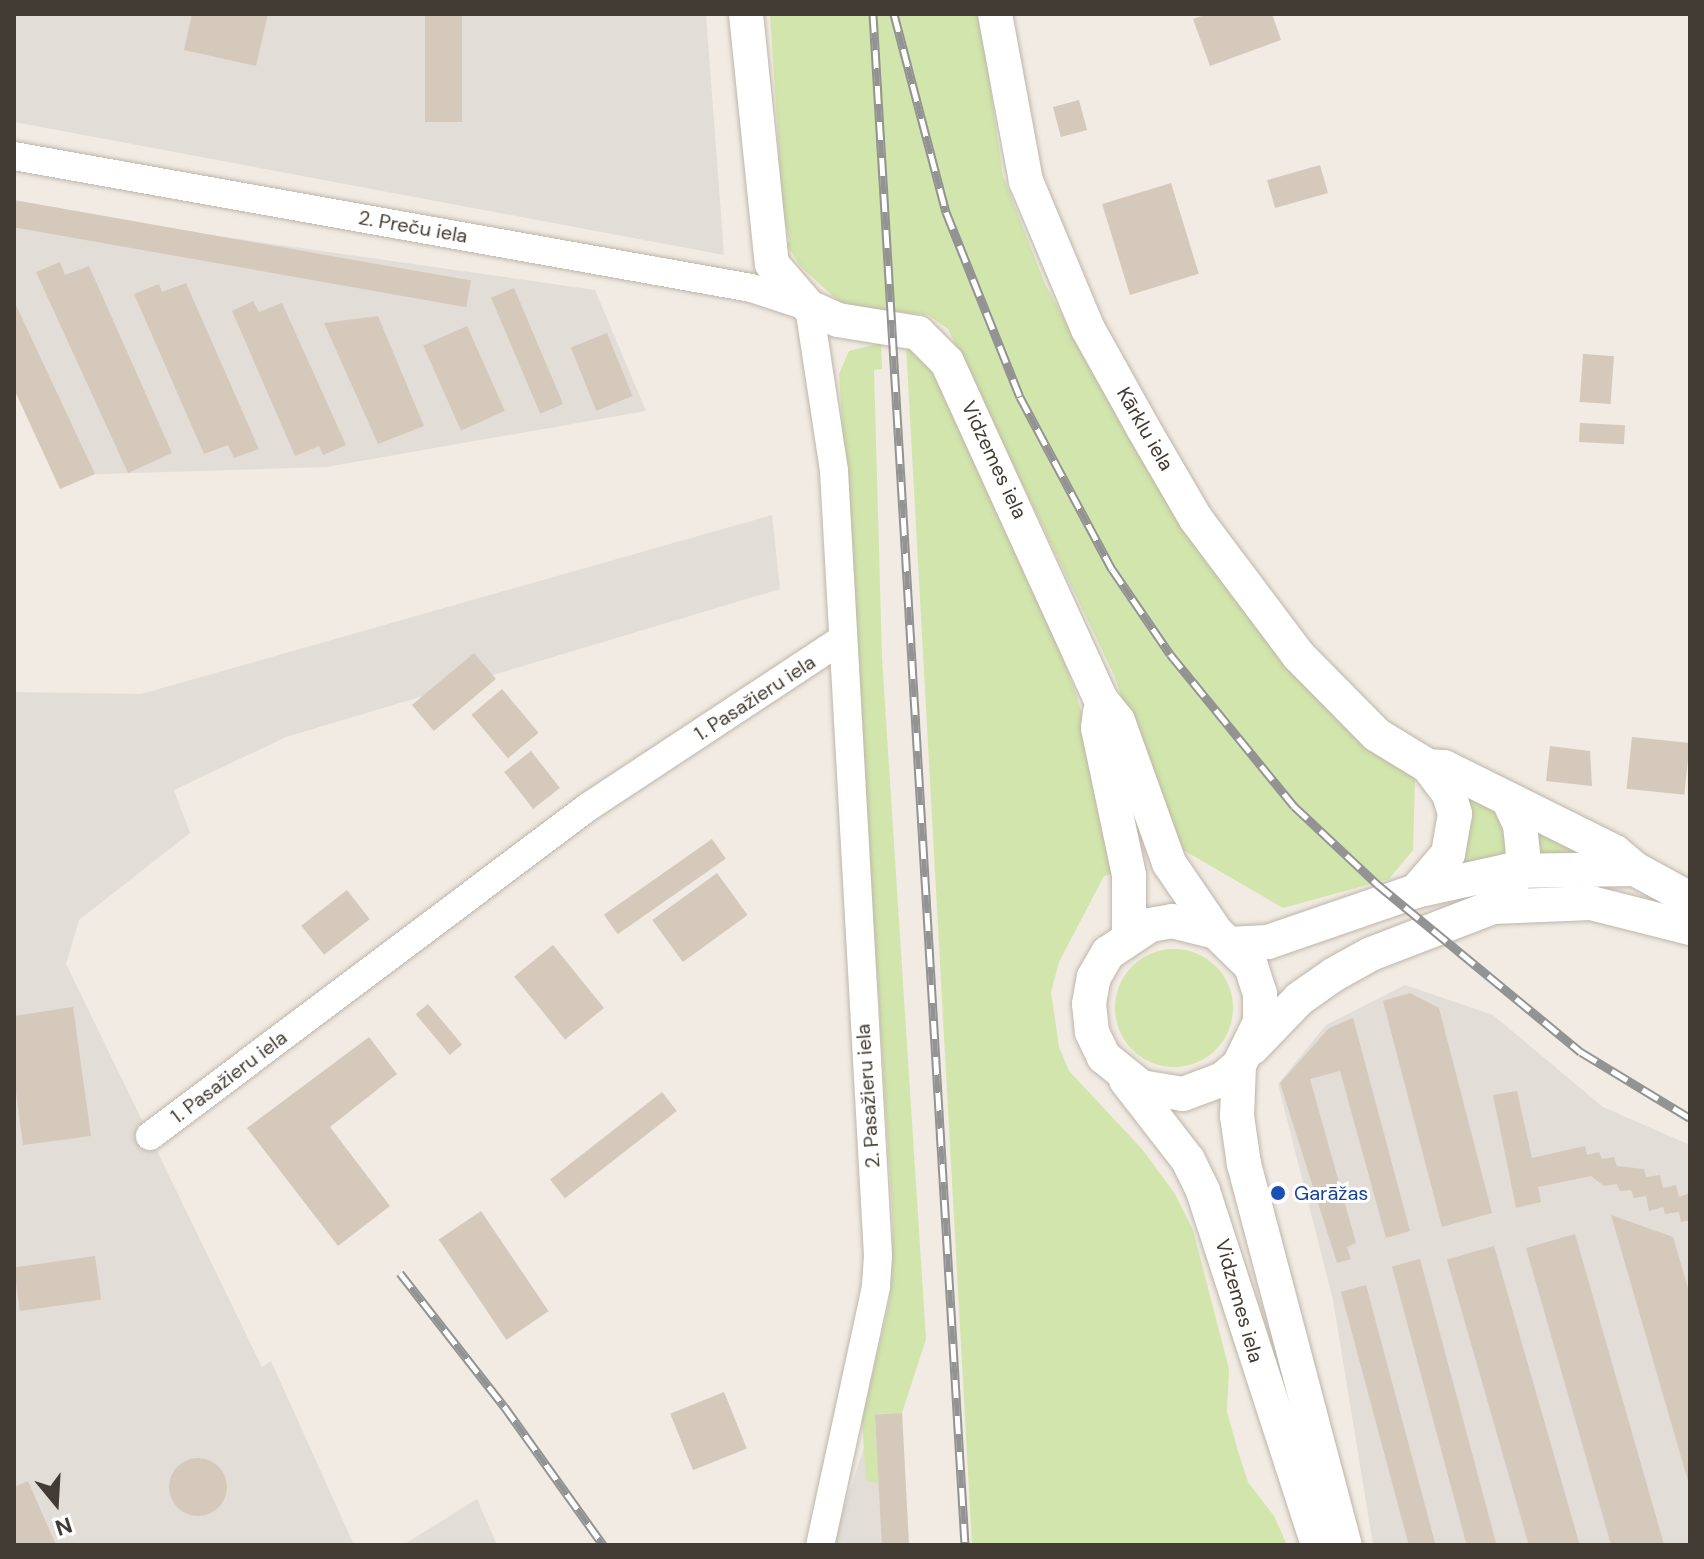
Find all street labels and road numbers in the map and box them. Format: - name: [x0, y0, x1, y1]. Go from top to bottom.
- street label: 2. Preču iela: [357, 206, 469, 248]
- street label: Kārklu iela: [1112, 383, 1178, 475]
- street label: Vidzemes iela: [956, 397, 1032, 523]
- street label: 1. Pasažieru iela: [690, 650, 820, 746]
- street label: 2. Pasažieru iela: [851, 1023, 885, 1169]
- street label: 1. Pasažieru iela: [166, 1025, 292, 1129]
- street label: Vidzemes iela: [1210, 1237, 1268, 1365]

